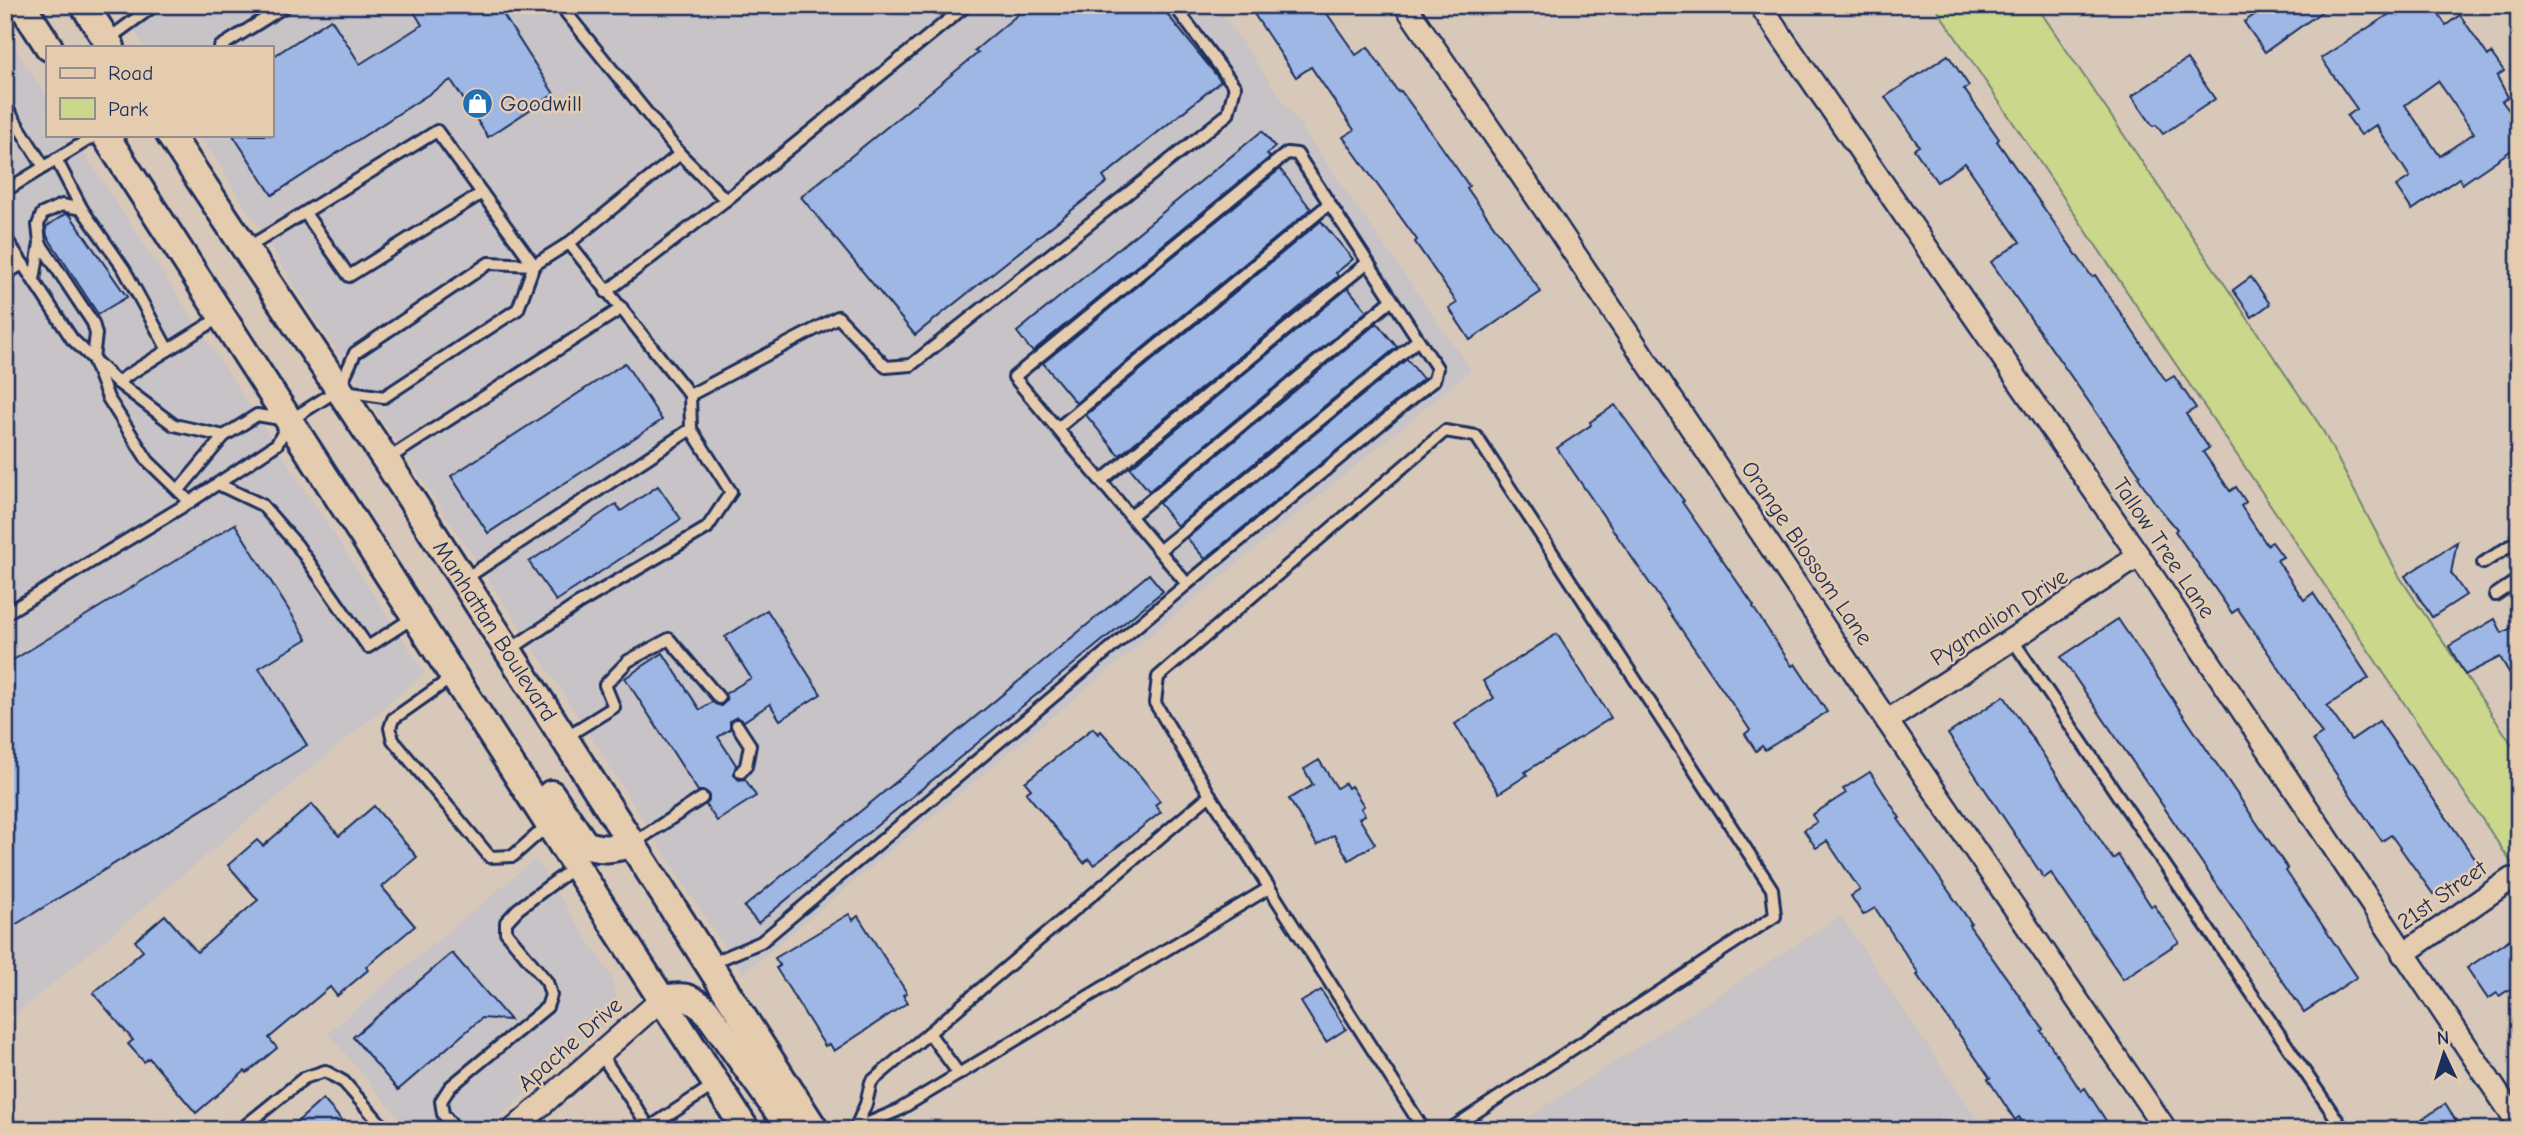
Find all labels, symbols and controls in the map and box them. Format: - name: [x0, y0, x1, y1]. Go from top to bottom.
- legend: [46, 46, 273, 136]
- text: Road: [108, 61, 153, 85]
- shop icon: Goodwill: [460, 86, 494, 120]
- place label: Goodwill: [500, 90, 582, 117]
- text: Park: [108, 97, 148, 121]
- street label: Orange Blossom Lane: [1735, 456, 1879, 650]
- street label: Tallow Tree Lane: [2107, 473, 2221, 623]
- street label: Manhattan Boulevard: [428, 535, 563, 726]
- street label: Pygmalion Drive: [1925, 563, 2073, 671]
- street label: 21st Street: [2392, 854, 2493, 935]
- street label: Apache Drive: [512, 991, 628, 1097]
- north arrow: [2408, 1020, 2478, 1090]
- text: N: [2436, 1027, 2450, 1049]

